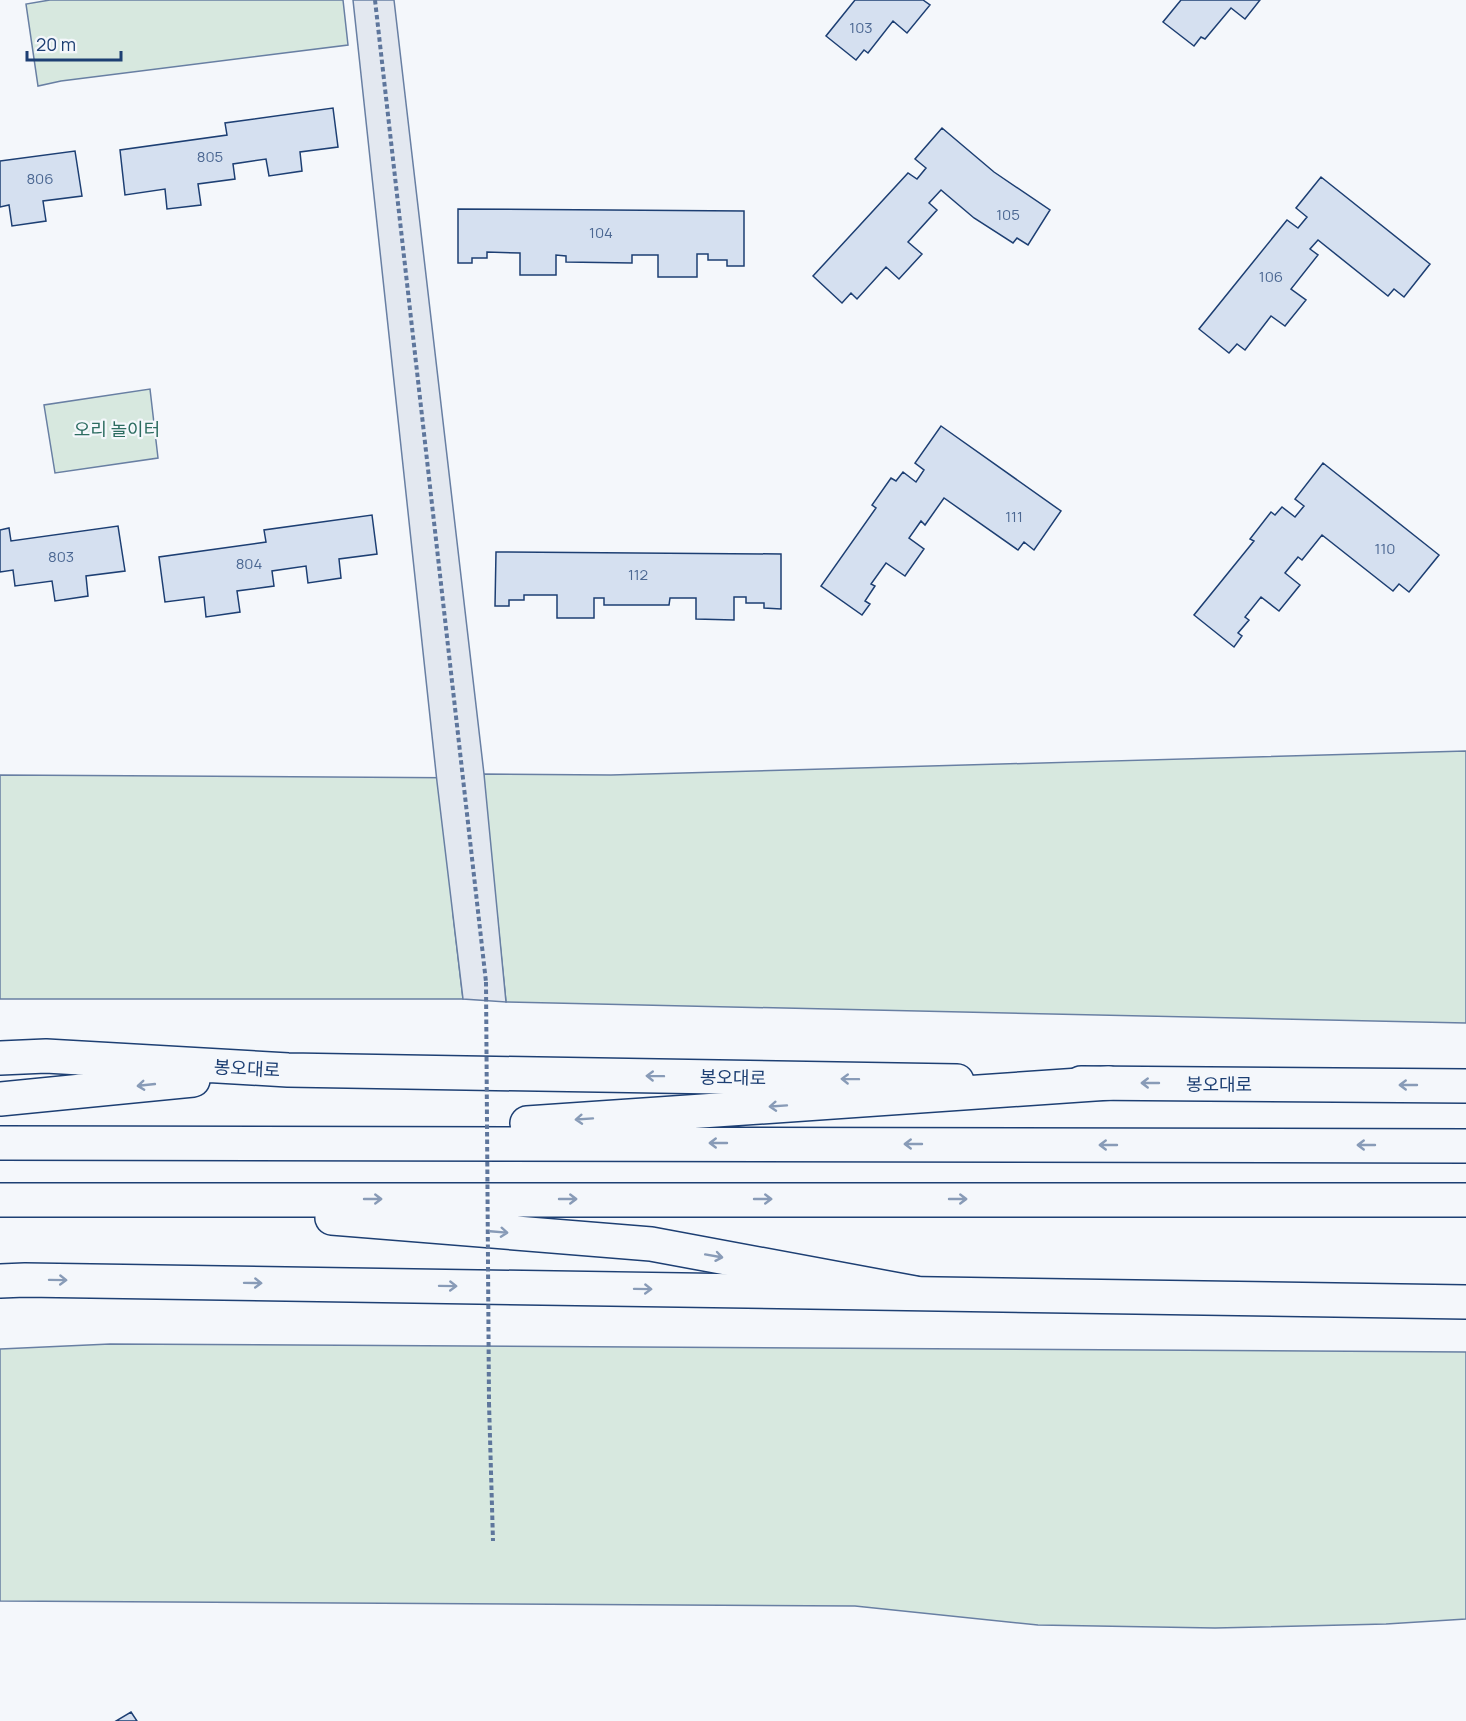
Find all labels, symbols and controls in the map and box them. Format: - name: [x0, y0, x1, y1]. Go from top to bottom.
- house number: 103: [849, 17, 873, 38]
- scale bar: [27, 24, 122, 62]
- text: 20 m: [36, 32, 76, 56]
- house number: 805: [197, 146, 223, 167]
- house number: 806: [26, 168, 54, 189]
- house number: 105: [996, 204, 1020, 225]
- house number: 104: [589, 222, 613, 243]
- house number: 106: [1259, 266, 1283, 287]
- park label: 오리 놀이터: [74, 417, 160, 441]
- house number: 111: [1005, 506, 1023, 527]
- house number: 110: [1375, 538, 1395, 559]
- house number: 803: [48, 546, 74, 567]
- house number: 804: [236, 553, 263, 574]
- house number: 112: [628, 564, 648, 585]
- street label: 봉오대로: [213, 1054, 281, 1082]
- street label: 봉오대로: [700, 1064, 766, 1090]
- one-way arrow: [645, 1070, 665, 1081]
- street label: 봉오대로: [1186, 1072, 1252, 1096]
- one-way arrow: [840, 1073, 860, 1085]
- one-way arrow: [1140, 1077, 1160, 1089]
- one-way arrow: [1398, 1079, 1418, 1091]
- one-way arrow: [136, 1080, 156, 1091]
- one-way arrow: [769, 1101, 789, 1112]
- one-way arrow: [574, 1114, 594, 1125]
- one-way arrow: [708, 1138, 728, 1149]
- one-way arrow: [903, 1138, 923, 1150]
- one-way arrow: [1098, 1139, 1118, 1151]
- one-way arrow: [1356, 1139, 1376, 1151]
- one-way arrow: [363, 1193, 383, 1205]
- one-way arrow: [558, 1193, 578, 1205]
- one-way arrow: [753, 1193, 773, 1205]
- one-way arrow: [948, 1193, 968, 1205]
- one-way arrow: [489, 1227, 509, 1238]
- one-way arrow: [703, 1250, 723, 1261]
- one-way arrow: [48, 1274, 68, 1286]
- one-way arrow: [243, 1277, 263, 1289]
- one-way arrow: [438, 1280, 458, 1292]
- one-way arrow: [633, 1283, 653, 1295]

